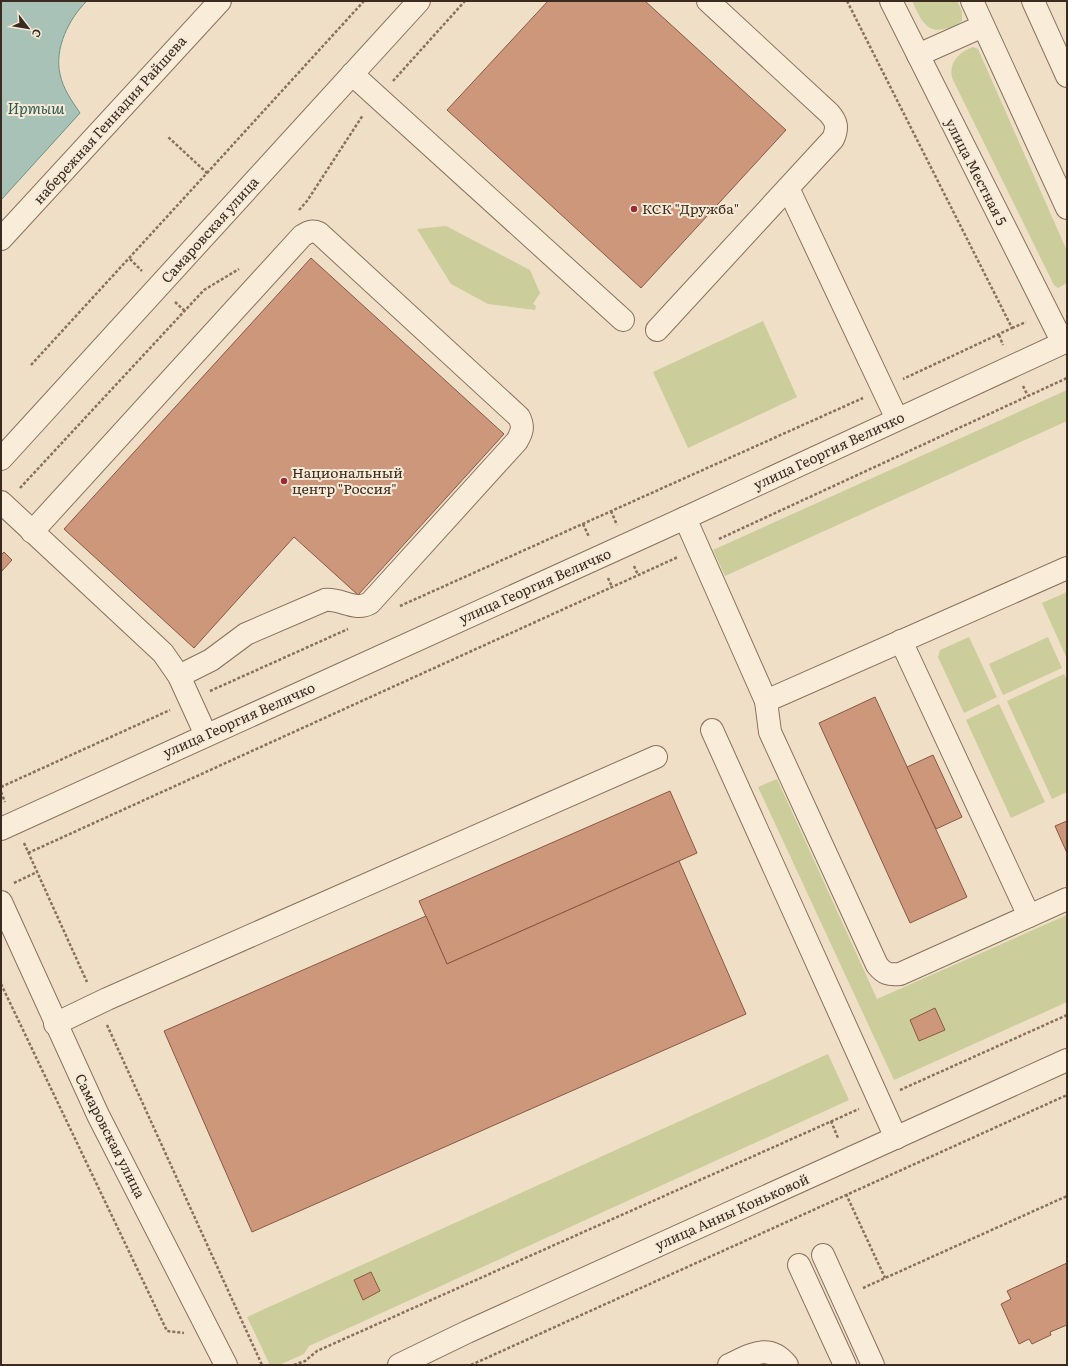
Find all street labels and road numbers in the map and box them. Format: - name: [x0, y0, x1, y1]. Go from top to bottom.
- street label: набережная Геннадия Райшева: [28, 30, 191, 208]
- street label: улица Местная 5: [941, 115, 1013, 228]
- street label: Самаровская улица: [156, 171, 263, 287]
- street label: улица Георгия Величко: [750, 406, 907, 494]
- street label: улица Георгия Величко: [455, 542, 614, 628]
- street label: улица Георгия Величко: [159, 676, 318, 762]
- street label: Самаровская улица: [71, 1070, 151, 1202]
- street label: улица Анны Коньковой: [651, 1168, 812, 1254]

